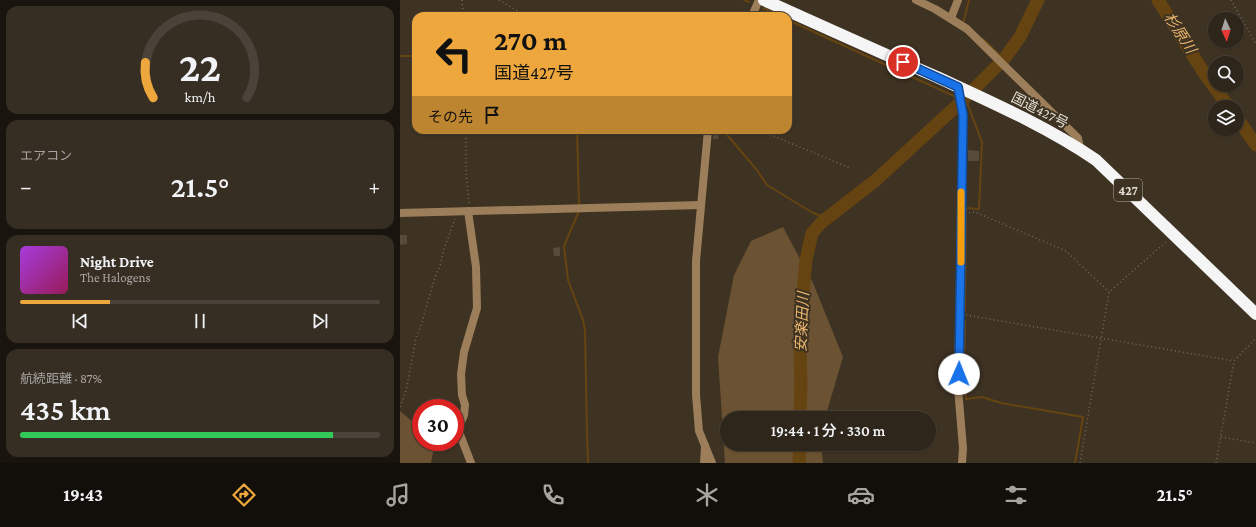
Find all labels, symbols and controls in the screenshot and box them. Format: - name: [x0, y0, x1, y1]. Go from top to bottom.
- water label: 杉原川: [1161, 10, 1200, 58]
- north arrow: [1208, 12, 1244, 48]
- map controls: [1208, 12, 1244, 136]
- text: 270 m: [494, 25, 567, 56]
- icon: left: [428, 28, 480, 80]
- text: 22: [179, 44, 221, 90]
- pin: [886, 45, 920, 79]
- icon: arrive: [892, 51, 914, 73]
- button: search: [1208, 56, 1244, 92]
- text: 国道427号: [494, 63, 574, 83]
- text: km/h: [185, 89, 216, 105]
- street label: 国道427号: [1009, 89, 1071, 131]
- button: layers: [1208, 100, 1244, 136]
- icon: arrive: [481, 104, 503, 126]
- text: その先: [428, 109, 473, 125]
- text: エアコン: [20, 148, 72, 163]
- text: 21.5°: [171, 170, 229, 203]
- text: −: [20, 174, 32, 199]
- text: +: [368, 174, 380, 199]
- road number: 427: [1114, 179, 1142, 201]
- text: Night Drive: [80, 254, 154, 270]
- text: The Halogens: [80, 270, 151, 285]
- water label: 安楽田川: [792, 290, 812, 352]
- icon: previous: [69, 310, 91, 332]
- icon: pause: [189, 310, 211, 332]
- icon: next: [309, 310, 331, 332]
- position arrow: [938, 353, 980, 395]
- text: 航続距離 · 87%: [20, 371, 102, 386]
- text: 435 km: [20, 393, 111, 426]
- speed limit sign: 30: [412, 399, 464, 451]
- text: 19:44 · 1 分 · 330 m: [771, 423, 885, 439]
- icon: directions: [230, 481, 258, 509]
- icon: music: [384, 481, 412, 509]
- icon: phone: [539, 481, 567, 509]
- icon: climate: [693, 481, 721, 509]
- icon: car: [847, 481, 875, 509]
- icon: filters: [1002, 481, 1030, 509]
- text: 19:43: [63, 485, 103, 505]
- text: 21.5°: [1156, 485, 1193, 505]

